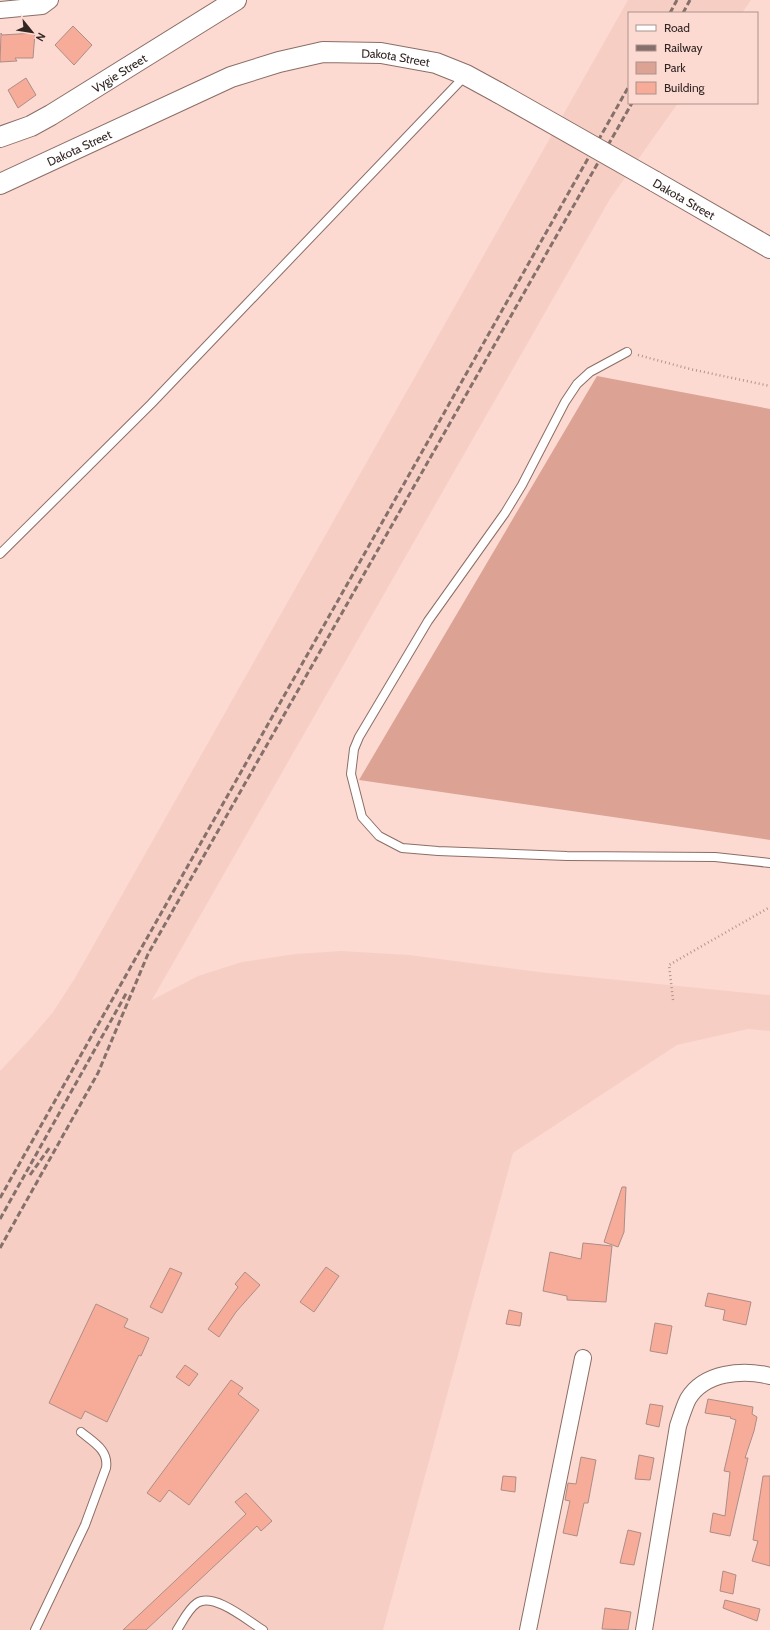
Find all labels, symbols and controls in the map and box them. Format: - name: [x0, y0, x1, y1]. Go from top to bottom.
- north arrow: [12, 12, 52, 52]
- legend: [628, 12, 758, 104]
- text: Road: [664, 20, 690, 35]
- text: N: [33, 30, 49, 44]
- text: Railway: [664, 40, 702, 55]
- street label: Dakota Street: [361, 45, 431, 69]
- street label: Vygie Street: [89, 50, 149, 95]
- text: Park: [664, 60, 686, 75]
- text: Building: [664, 80, 706, 95]
- street label: Dakota Street: [44, 126, 114, 169]
- street label: Dakota Street: [650, 175, 718, 222]

